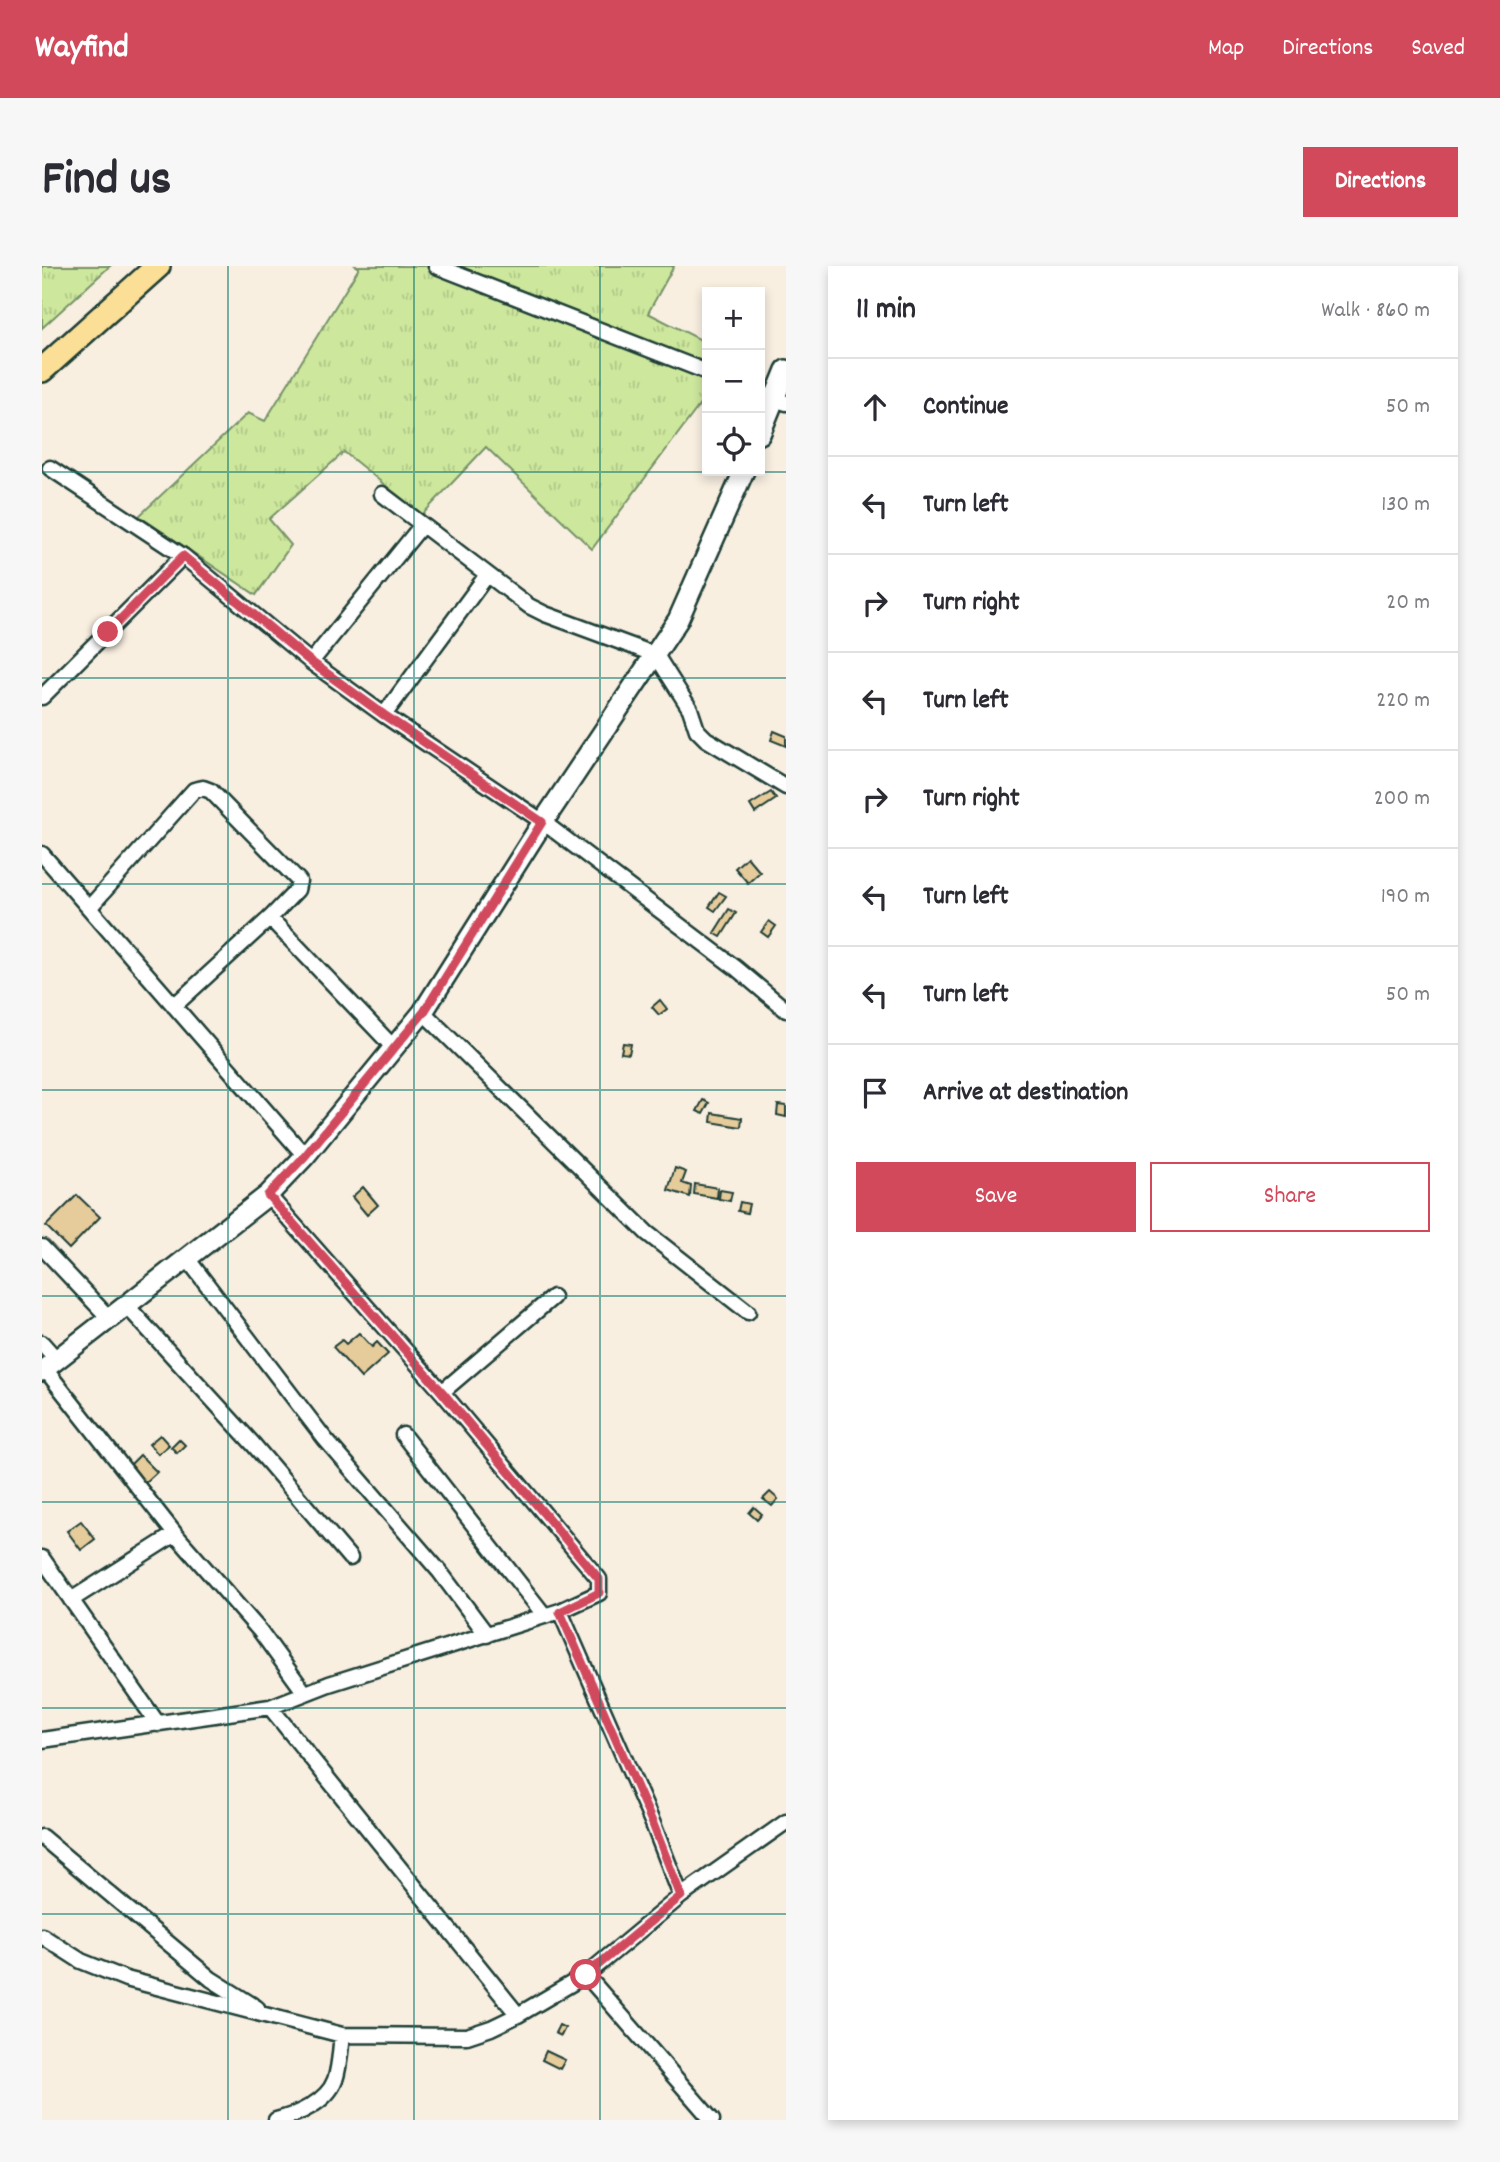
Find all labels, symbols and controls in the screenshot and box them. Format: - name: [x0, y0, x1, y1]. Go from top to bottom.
- text: Wayfind: [35, 26, 129, 73]
- text: Map: [1208, 32, 1244, 66]
- text: Directions: [1282, 32, 1373, 66]
- text: Saved: [1411, 32, 1465, 66]
- text: Find us: [42, 147, 171, 217]
- button: Directions: [1303, 147, 1458, 217]
- map controls: [702, 287, 765, 476]
- button: +: [702, 287, 765, 350]
- text: 11 min: [856, 290, 916, 333]
- text: Walk · 860 m: [1321, 295, 1430, 328]
- button: −: [702, 350, 765, 413]
- icon: ahead: [856, 388, 894, 426]
- text: Continue: [923, 389, 1008, 426]
- text: 50 m: [1386, 391, 1430, 424]
- button: locate: [702, 413, 765, 476]
- icon: left: [856, 486, 894, 524]
- text: Turn left: [923, 487, 1009, 524]
- text: 130 m: [1381, 489, 1430, 522]
- icon: right: [856, 584, 894, 622]
- text: Turn right: [923, 585, 1020, 622]
- text: 20 m: [1386, 587, 1430, 620]
- route end: [92, 616, 123, 647]
- icon: left: [856, 682, 894, 720]
- text: Turn left: [923, 683, 1009, 720]
- text: 220 m: [1376, 685, 1430, 718]
- icon: right: [856, 780, 894, 818]
- text: Turn right: [923, 781, 1020, 818]
- text: 200 m: [1374, 783, 1430, 816]
- icon: left: [856, 878, 894, 916]
- text: Turn left: [923, 879, 1009, 916]
- text: 190 m: [1381, 881, 1430, 914]
- icon: left: [856, 976, 894, 1014]
- text: Turn left: [923, 977, 1009, 1014]
- text: 50 m: [1386, 979, 1430, 1012]
- icon: arrive: [856, 1074, 894, 1112]
- text: Arrive at destination: [923, 1075, 1128, 1112]
- button: Save: [856, 1162, 1136, 1232]
- button: Share: [1150, 1162, 1430, 1232]
- route start: [570, 1959, 601, 1990]

